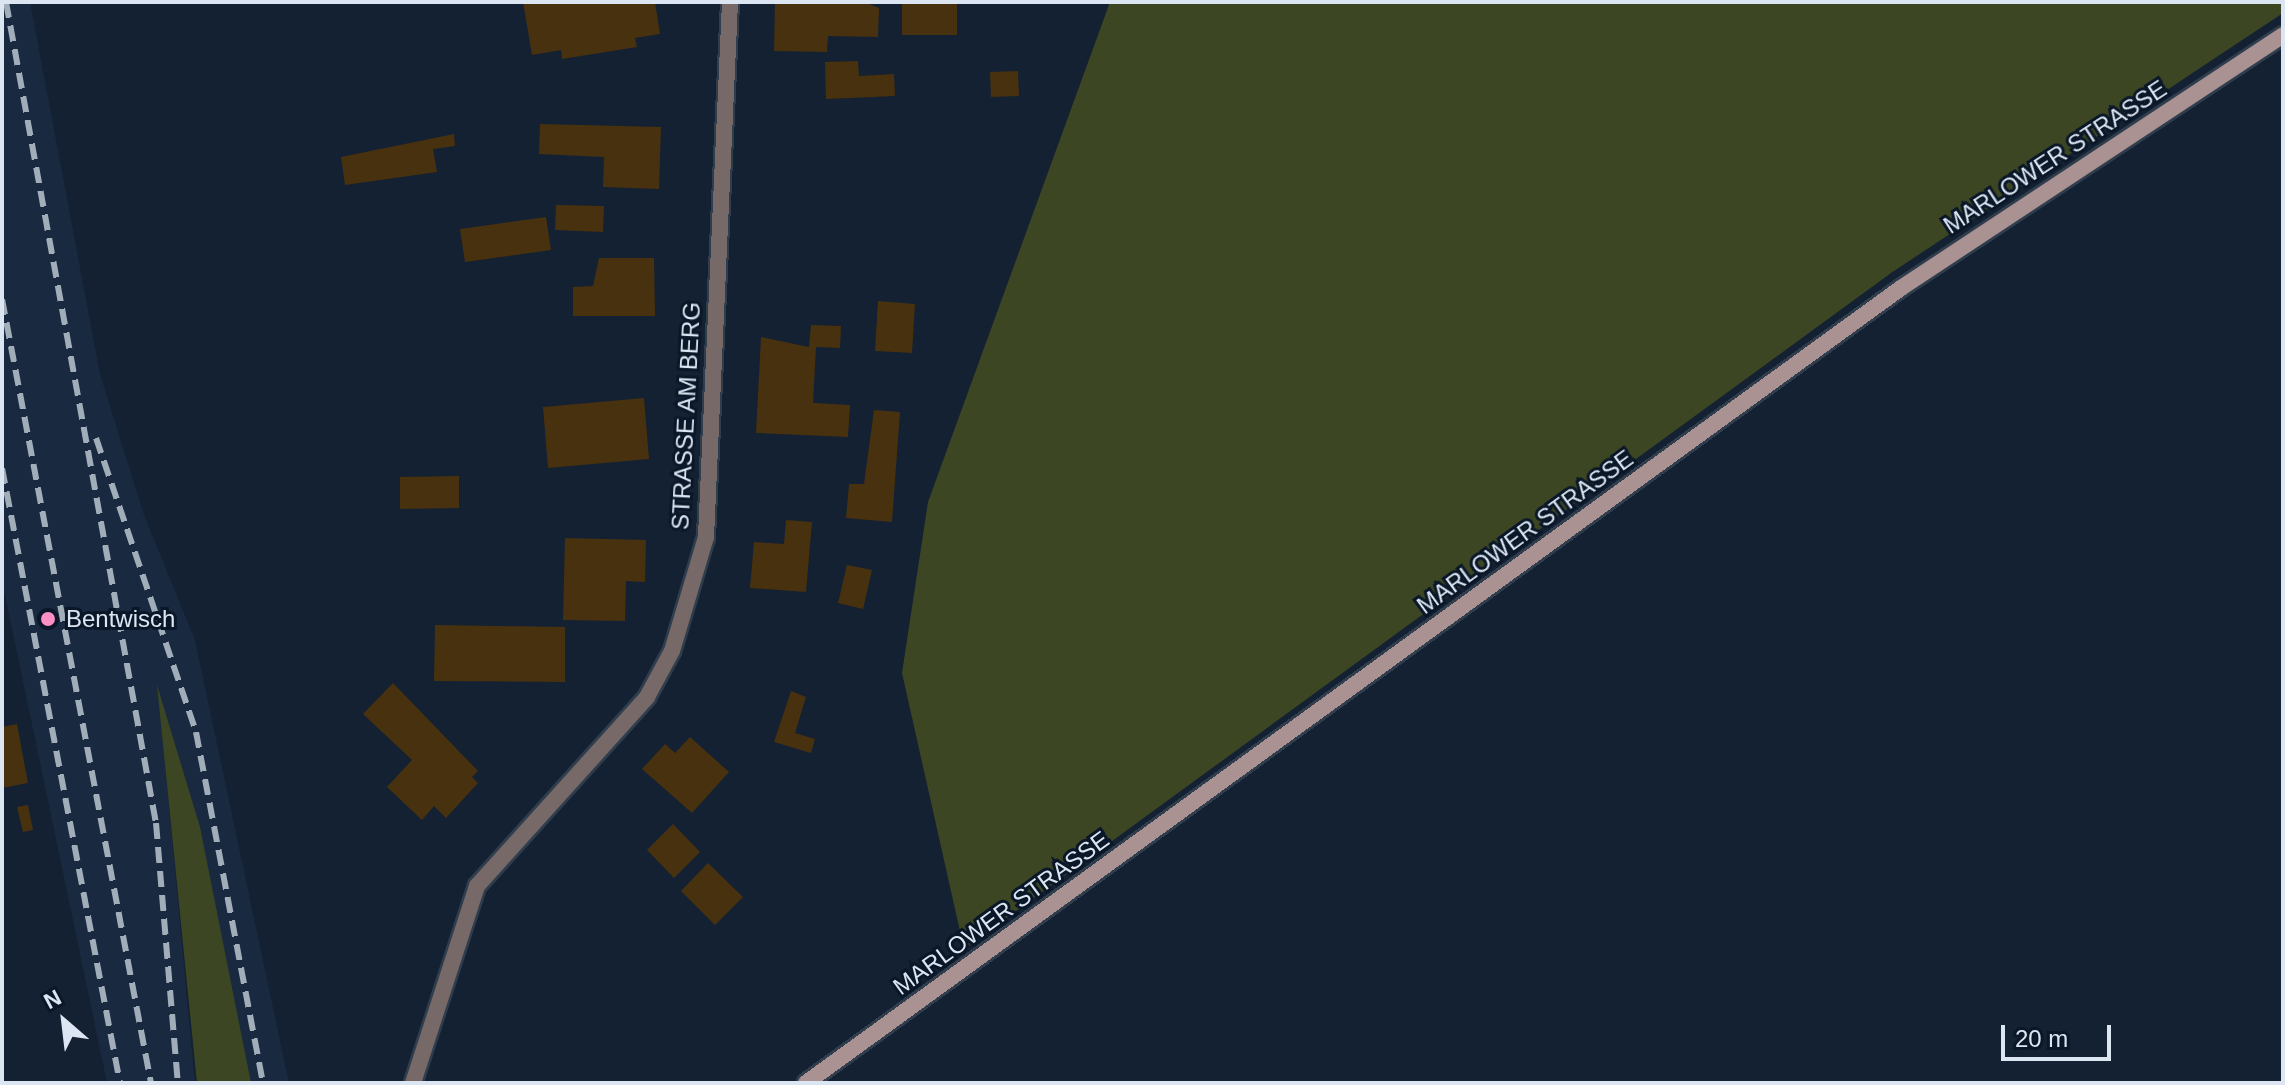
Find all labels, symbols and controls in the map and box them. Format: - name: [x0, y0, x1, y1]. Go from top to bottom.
- street label: MARLOWER STRASSE: [1938, 74, 2172, 240]
- street label: STRASSE AM BERG: [666, 301, 706, 531]
- street label: MARLOWER STRASSE: [1411, 444, 1639, 620]
- place label: Bentwisch: [66, 605, 175, 633]
- marker: Bentwisch: [37, 608, 59, 630]
- street label: MARLOWER STRASSE: [887, 825, 1115, 1001]
- north arrow: [24, 981, 104, 1061]
- text: N: [40, 985, 65, 1014]
- scale bar: [2005, 1009, 2115, 1059]
- text: 20 m: [2015, 1025, 2068, 1052]

